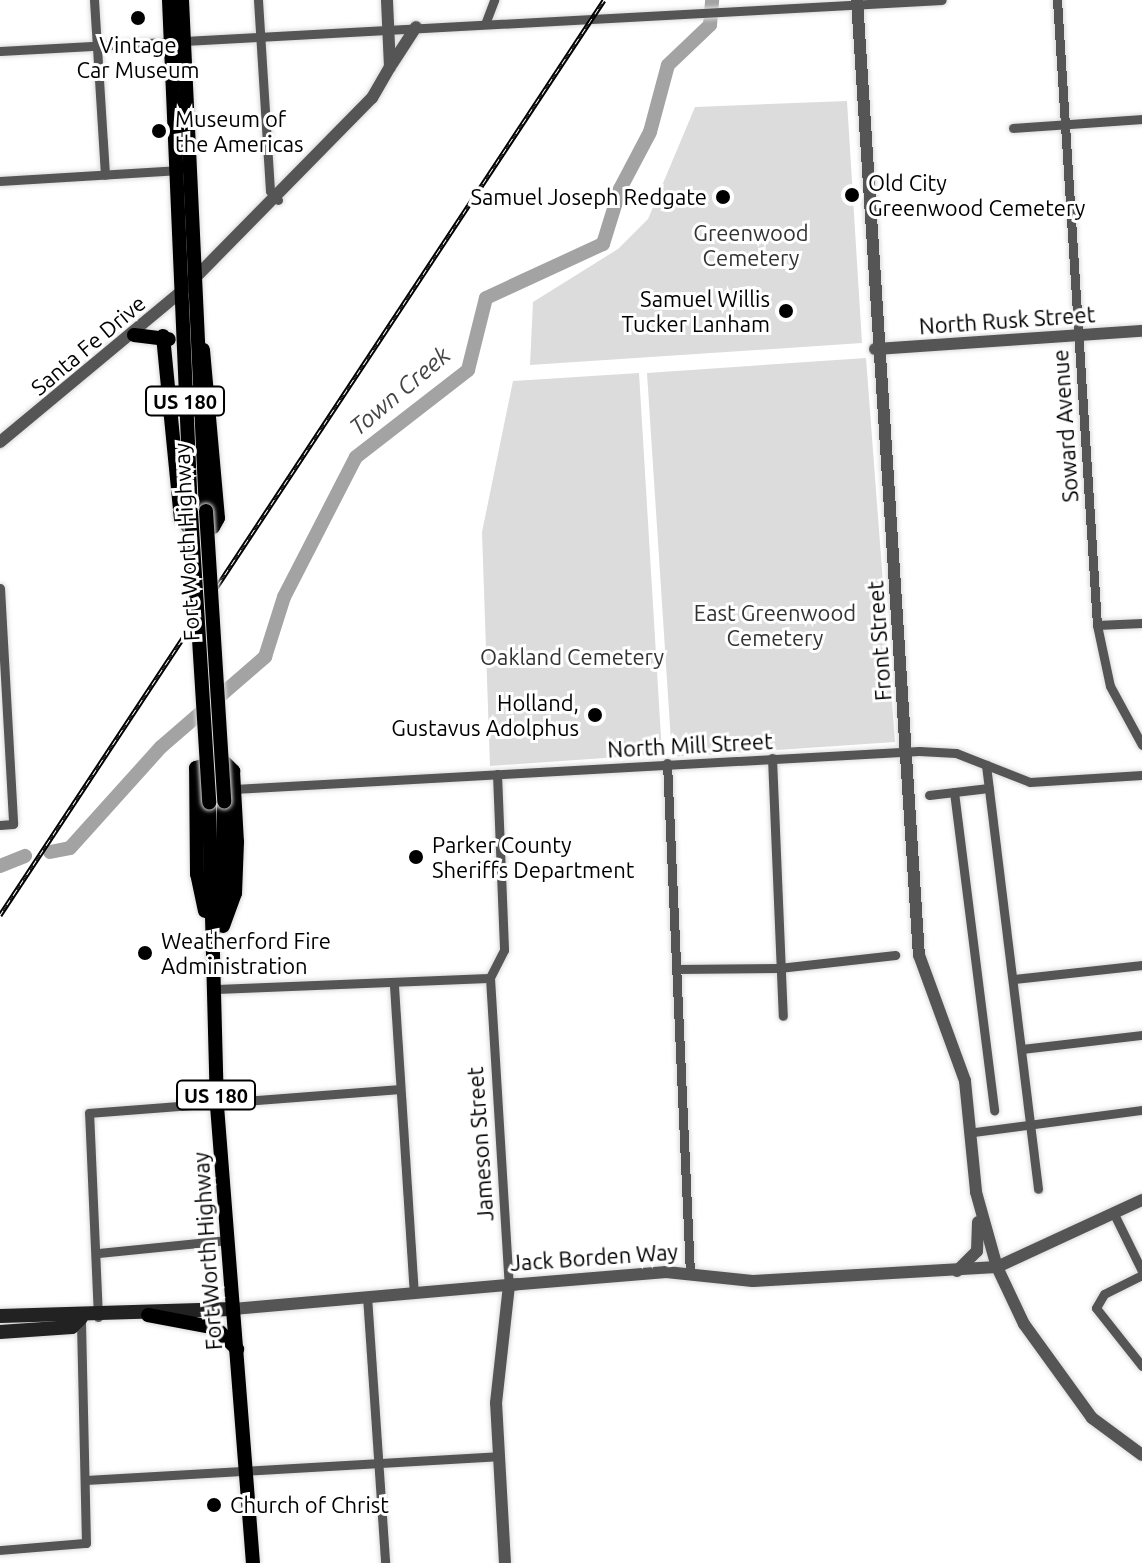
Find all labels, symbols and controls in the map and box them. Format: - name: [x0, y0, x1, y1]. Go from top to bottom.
- marker: Vintage Car Museum: [129, 9, 147, 27]
- place label: Vintage Car Museum: [76, 31, 200, 82]
- place label: Museum of the Americas: [175, 105, 304, 156]
- marker: Museum of the Americas: [150, 122, 168, 140]
- place label: Old City Greenwood Cemetery: [868, 169, 1085, 220]
- place label: Samuel Joseph Redgate: [470, 184, 707, 210]
- marker: Old City Greenwood Cemetery: [843, 186, 861, 204]
- marker: Samuel Joseph Redgate: [714, 188, 732, 206]
- park label: Greenwood Cemetery: [693, 219, 809, 270]
- place label: Samuel Willis Tucker Lanham: [621, 285, 770, 336]
- street label: Santa Fe Drive: [25, 290, 151, 400]
- street label: North Rusk Street: [918, 301, 1096, 339]
- marker: Samuel Willis Tucker Lanham: [777, 302, 795, 320]
- water label: Town Creek: [344, 341, 456, 441]
- street label: Soward Avenue: [1046, 349, 1084, 503]
- road number: US 180: [145, 385, 225, 417]
- street label: Fort Worth Highway: [168, 442, 204, 642]
- street label: Front Street: [862, 580, 896, 702]
- park label: East Greenwood Cemetery: [694, 599, 856, 650]
- park label: Oakland Cemetery: [480, 644, 664, 670]
- place label: Holland, Gustavus Adolphus: [391, 689, 579, 740]
- marker: Holland, Gustavus Adolphus: [586, 706, 604, 724]
- street label: North Mill Street: [607, 727, 773, 763]
- place label: Parker County Sheriffs Department: [432, 831, 634, 882]
- marker: Parker County Sheriffs Department: [407, 848, 425, 866]
- place label: Weatherford Fire Administration: [161, 927, 331, 978]
- marker: Weatherford Fire Administration: [136, 944, 154, 962]
- street label: Jameson Street: [461, 1066, 499, 1222]
- road number: US 180: [176, 1079, 256, 1111]
- street label: Fort Worth Highway: [187, 1151, 227, 1351]
- street label: Jack Borden Way: [509, 1238, 679, 1276]
- place label: Church of Christ: [230, 1492, 389, 1518]
- marker: Church of Christ: [205, 1496, 223, 1514]

